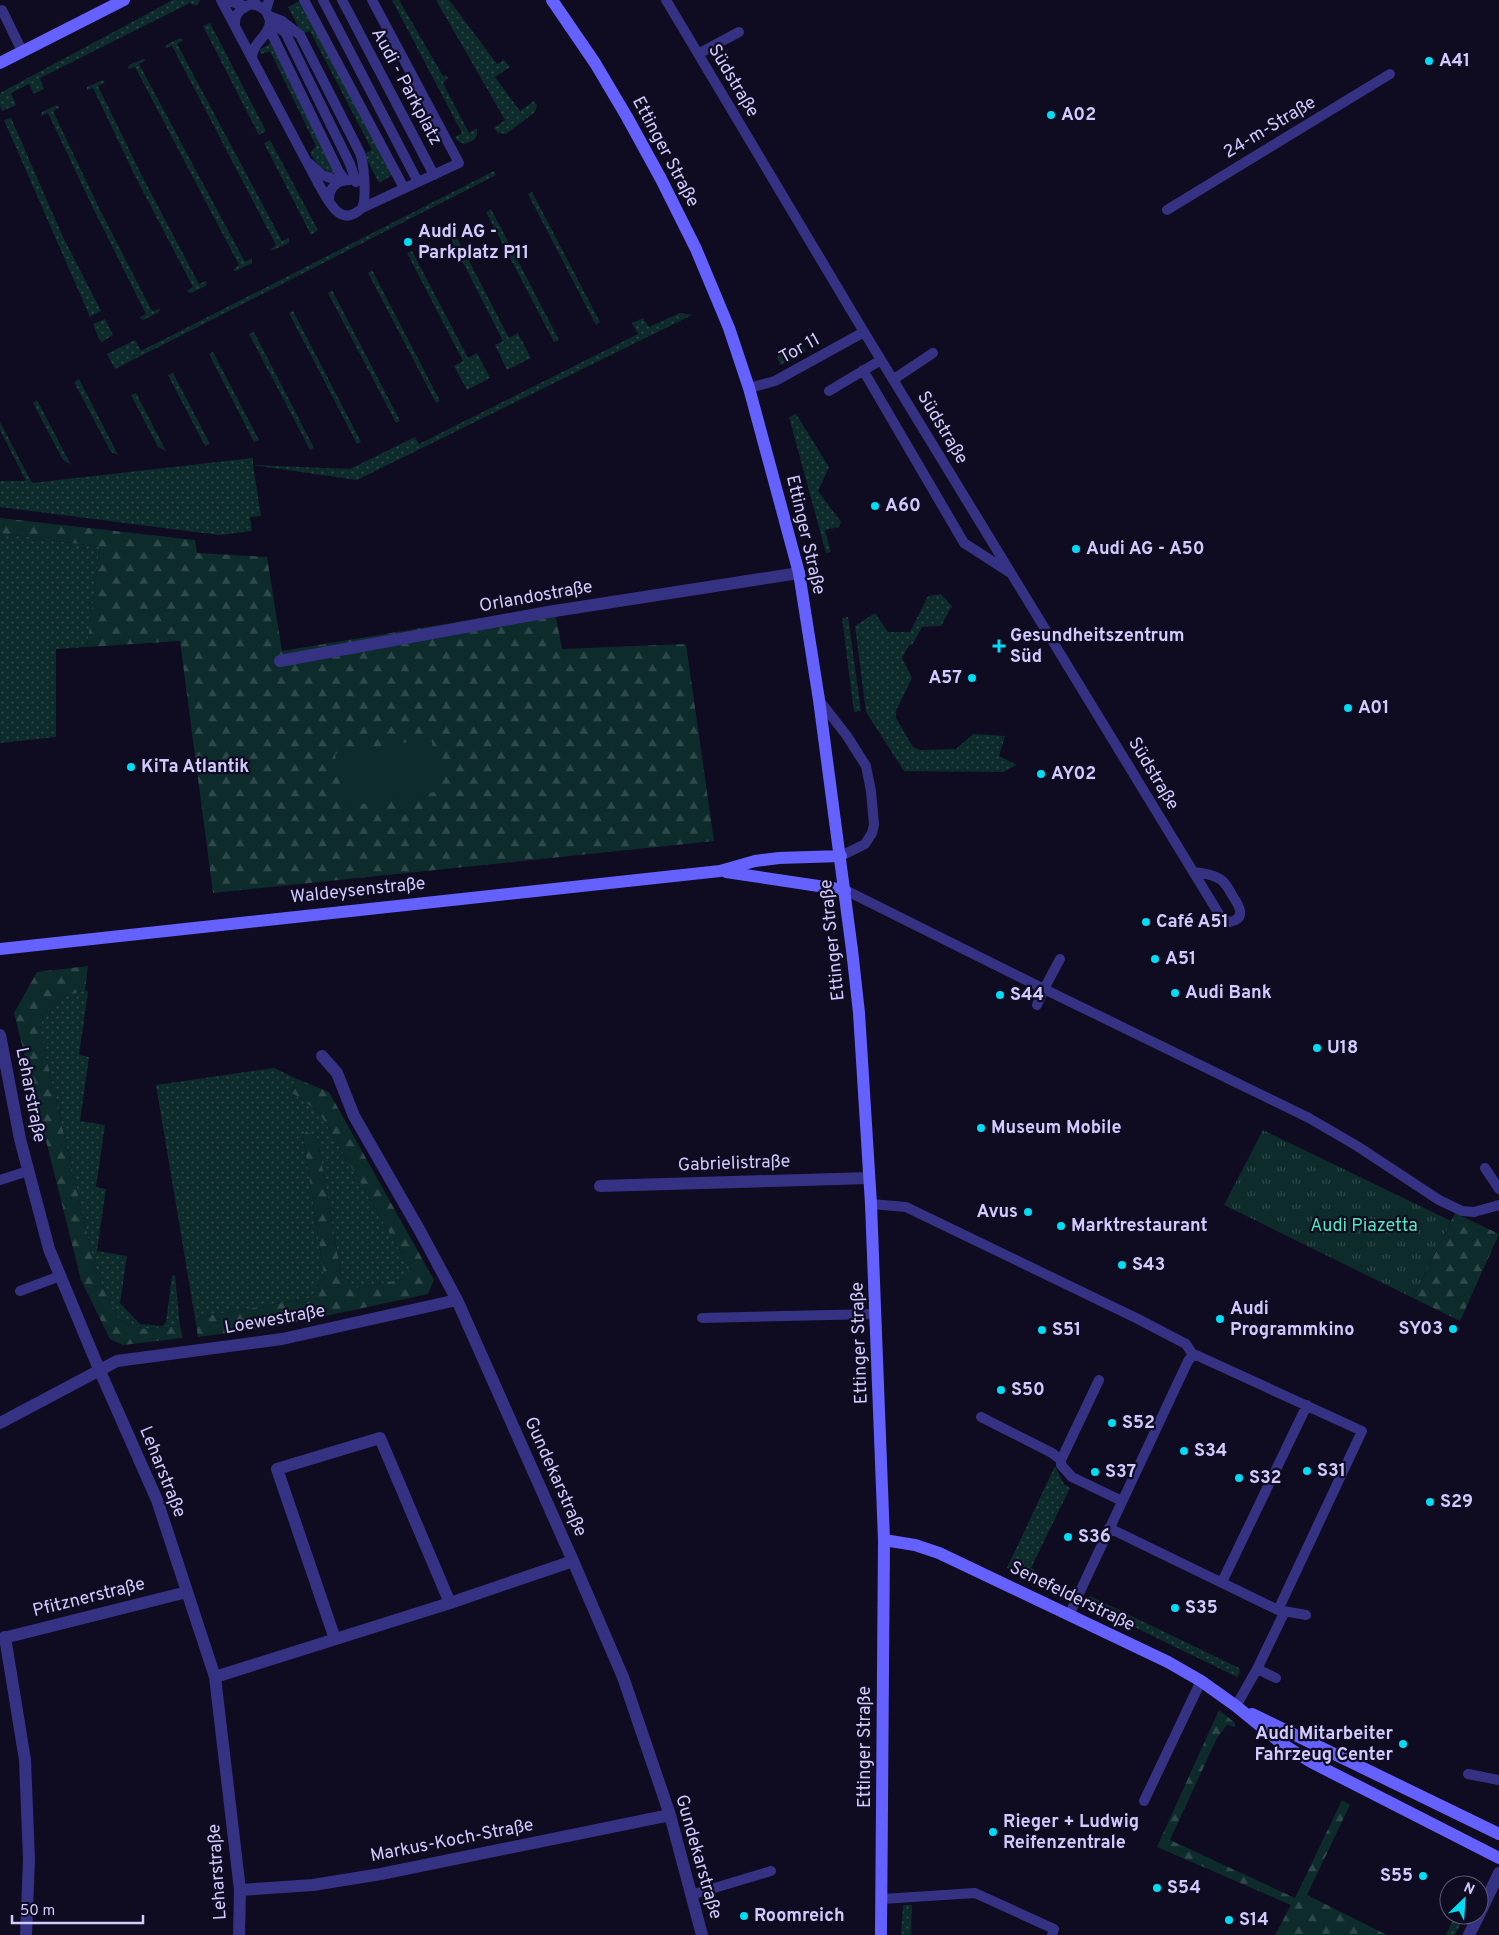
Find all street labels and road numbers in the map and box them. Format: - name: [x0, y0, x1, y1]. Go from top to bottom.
- street label: Audi - Parkplatz: [365, 24, 447, 150]
- street label: Südstraße: [702, 40, 764, 122]
- street label: 24-m-Straße: [1220, 91, 1320, 165]
- street label: Ettinger Straße: [626, 93, 704, 211]
- street label: Tor 11: [775, 328, 825, 370]
- street label: Südstraße: [911, 387, 973, 469]
- street label: Ettinger Straße: [780, 473, 830, 597]
- street label: Orlandostraße: [477, 576, 595, 618]
- street label: Südstraße: [1122, 733, 1184, 815]
- street label: Waldeysenstraße: [289, 872, 427, 910]
- street label: Ettinger Straße: [815, 878, 851, 1002]
- street label: Leharstraße: [9, 1045, 51, 1145]
- street label: Gabrielistraße: [677, 1151, 791, 1177]
- street label: Ettinger Straße: [846, 1282, 874, 1404]
- street label: Loewestraße: [223, 1300, 327, 1340]
- street label: Gundekarstraße: [518, 1414, 592, 1540]
- street label: Leharstraße: [133, 1423, 191, 1521]
- street label: Senefelderstraße: [1005, 1557, 1139, 1637]
- street label: Pfitznerstraße: [30, 1573, 148, 1623]
- street label: Ettinger Straße: [854, 1686, 877, 1808]
- street label: Gundekarstraße: [669, 1792, 727, 1922]
- street label: Markus-Koch-Straße: [368, 1814, 536, 1868]
- street label: Leharstraße: [203, 1823, 233, 1921]

